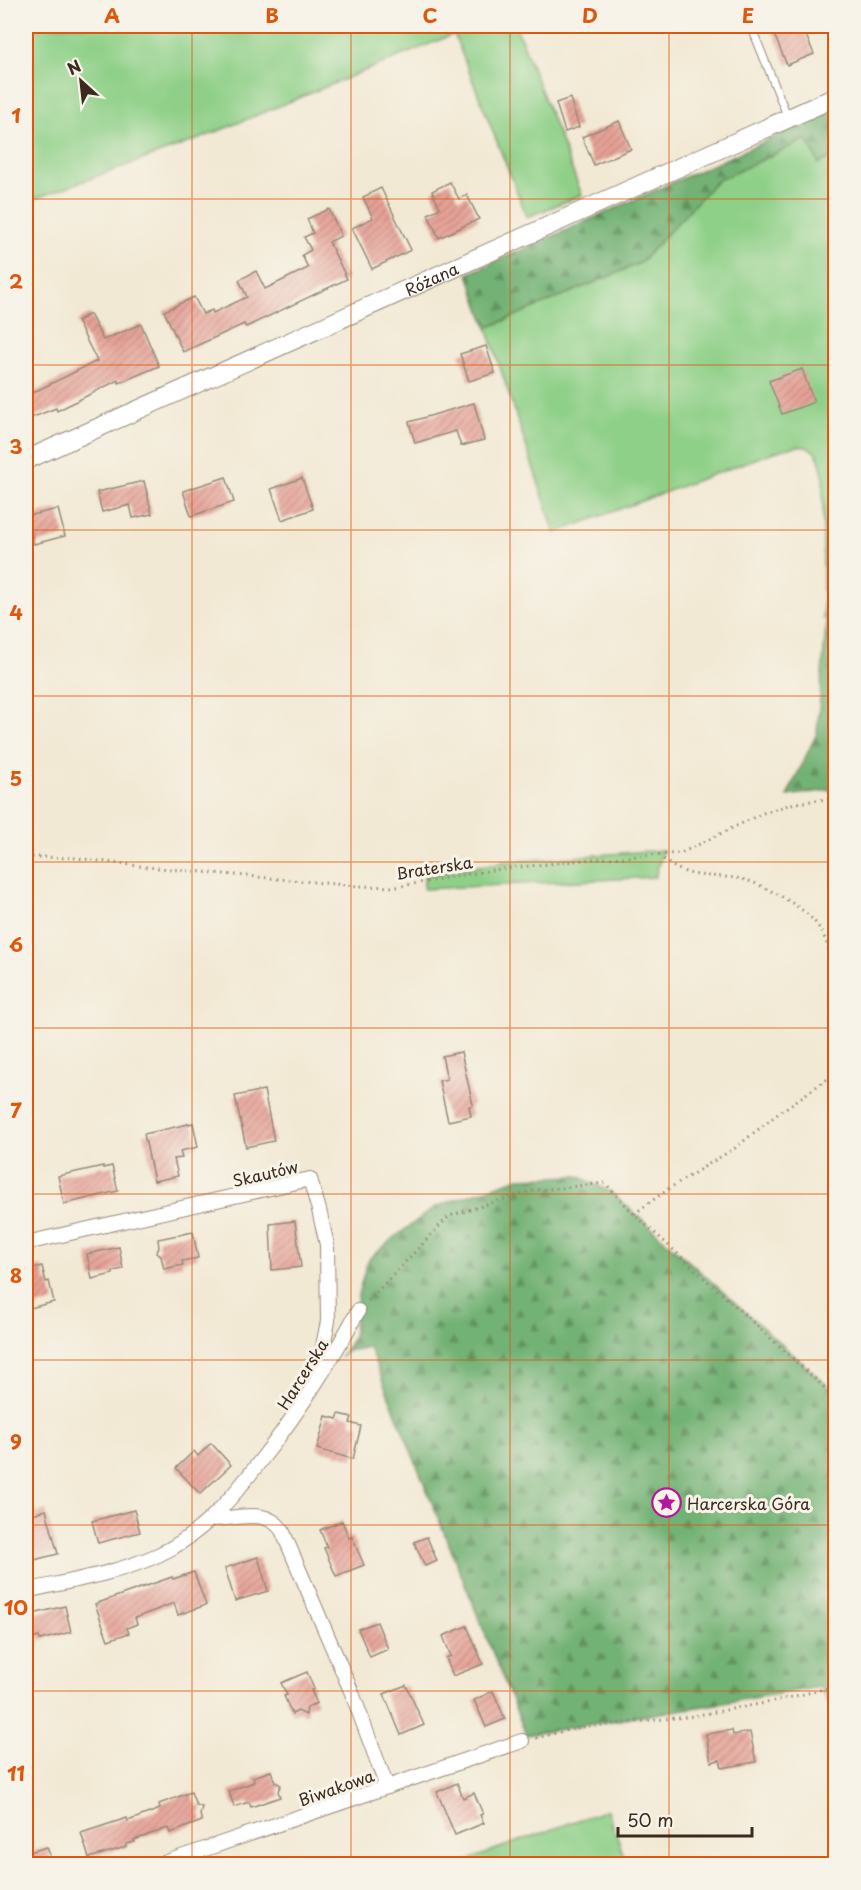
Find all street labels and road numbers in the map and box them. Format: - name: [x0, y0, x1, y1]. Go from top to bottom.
- street label: Różana: [400, 256, 462, 301]
- street label: Braterska: [394, 849, 474, 885]
- street label: Skautów: [230, 1154, 301, 1192]
- street label: Harcerska: [271, 1334, 333, 1414]
- street label: Biwakowa: [295, 1763, 377, 1811]

